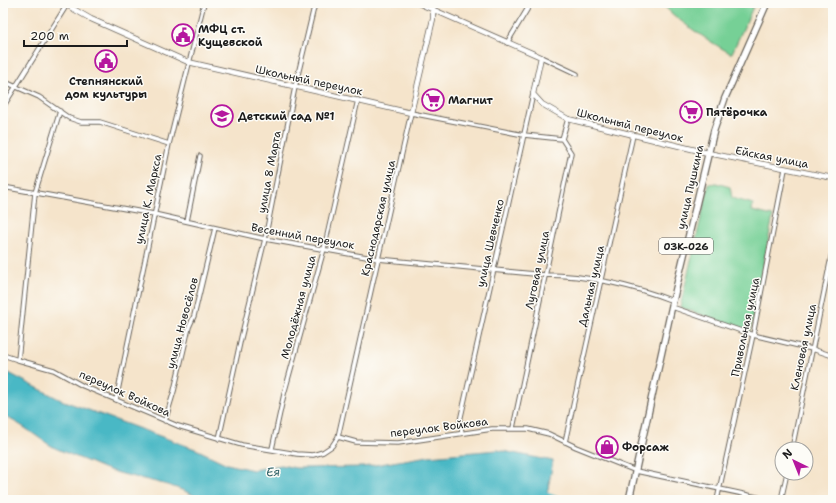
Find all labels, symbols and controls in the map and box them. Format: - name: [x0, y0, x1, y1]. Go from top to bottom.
- scale bar: [24, 22, 127, 48]
- public building icon: МФЦ ст. Кущевской: [170, 22, 196, 48]
- place label: МФЦ ст. Кущевской: [198, 22, 263, 50]
- text: 200 m: [30, 28, 69, 44]
- public building icon: Степнянский дом культуры: [93, 48, 119, 74]
- street label: Школьный переулок: [254, 62, 364, 99]
- place label: Степнянский дом культуры: [65, 74, 147, 102]
- supermarket icon: Магнит: [420, 87, 446, 113]
- place label: Магнит: [448, 93, 493, 108]
- supermarket icon: Пятёрочка: [678, 99, 704, 125]
- school or university icon: Детский сад №1: [209, 103, 235, 129]
- street label: Школьный переулок: [575, 105, 685, 146]
- place label: Пятёрочка: [706, 105, 768, 120]
- place label: Детский сад №1: [238, 109, 335, 124]
- street label: улица 8 Марта: [254, 129, 285, 215]
- street label: улица Пушкина: [673, 143, 708, 231]
- street label: Ейская улица: [734, 143, 810, 172]
- street label: улица К. Маркса: [132, 152, 165, 246]
- street label: Краснодарская улица: [358, 159, 399, 278]
- street label: улица Шевченко: [473, 197, 508, 289]
- street label: Весенний переулок: [250, 220, 356, 253]
- street label: Луговая улица: [522, 229, 553, 311]
- road number: 03К-026: [659, 238, 713, 254]
- street label: Дальная улица: [575, 244, 608, 328]
- street label: Молодёжная улица: [277, 253, 320, 361]
- street label: улица Новосёлов: [163, 276, 202, 370]
- street label: Привольная улица: [728, 276, 763, 378]
- street label: Кленовая улица: [787, 302, 820, 392]
- street label: переулок Войкова: [77, 367, 173, 420]
- street label: переулок Войкова: [389, 414, 489, 441]
- shop icon: Форсаж: [594, 434, 620, 460]
- place label: Форсаж: [622, 440, 669, 455]
- north arrow: [774, 441, 814, 481]
- text: N: [779, 445, 796, 463]
- water label: Ея: [266, 464, 281, 480]

